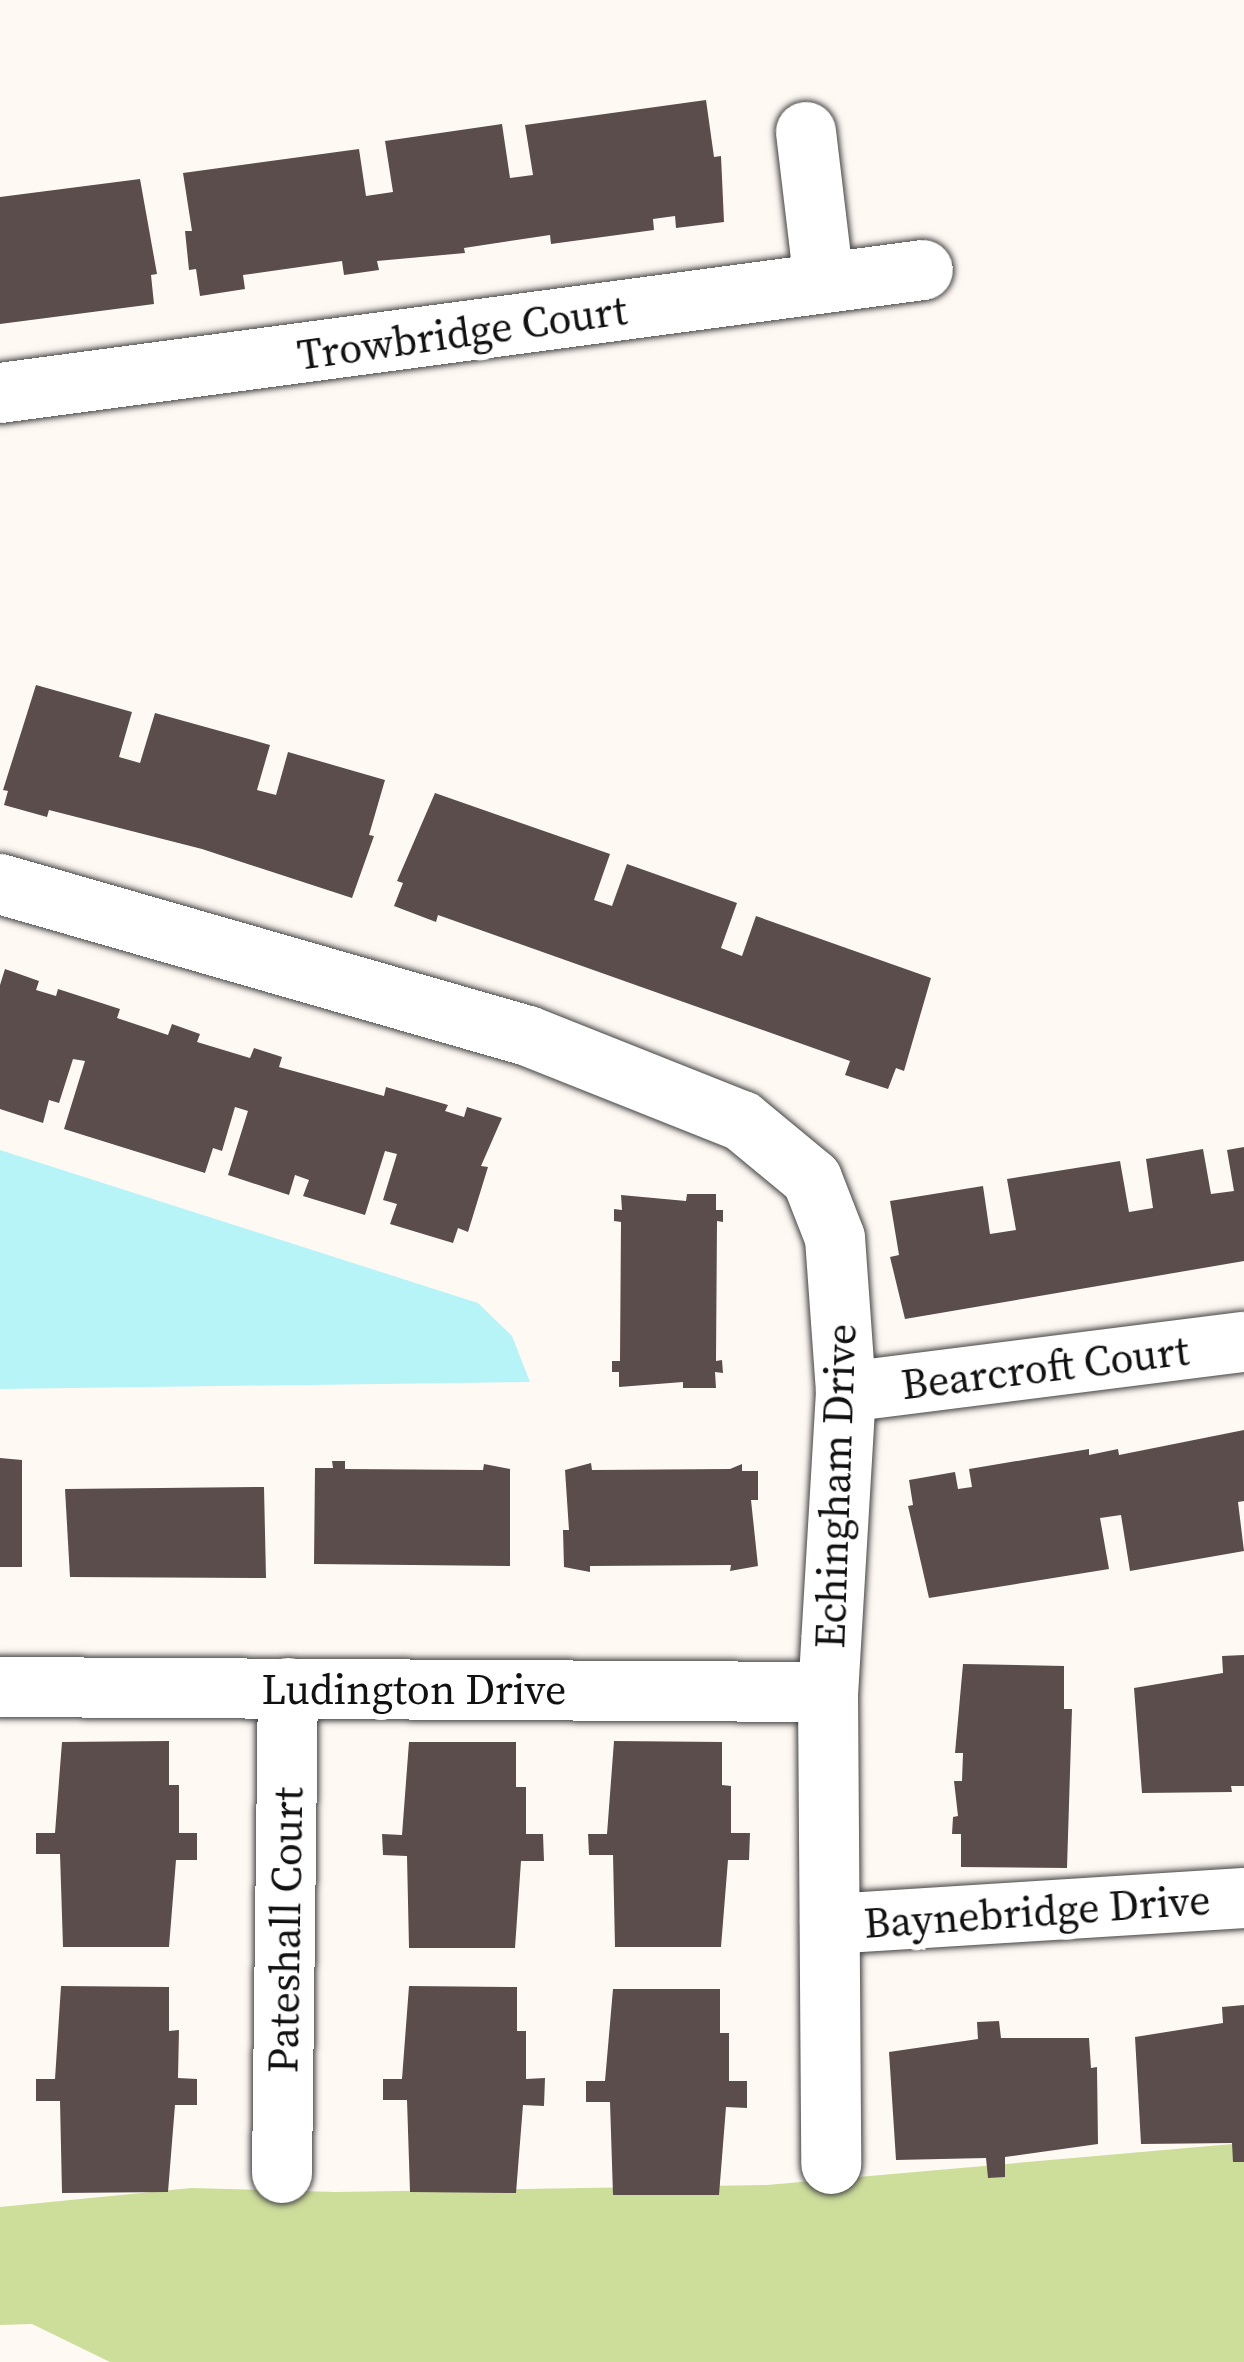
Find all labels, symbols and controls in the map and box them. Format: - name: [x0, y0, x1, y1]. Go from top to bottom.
- street label: Trowbridge Court: [294, 284, 630, 380]
- street label: Echingham Drive: [804, 1323, 866, 1649]
- street label: Bearcroft Court: [898, 1324, 1192, 1410]
- street label: Ludington Drive: [262, 1664, 566, 1714]
- street label: Pateshall Court: [257, 1786, 313, 2074]
- street label: Baynebridge Drive: [862, 1874, 1212, 1948]

